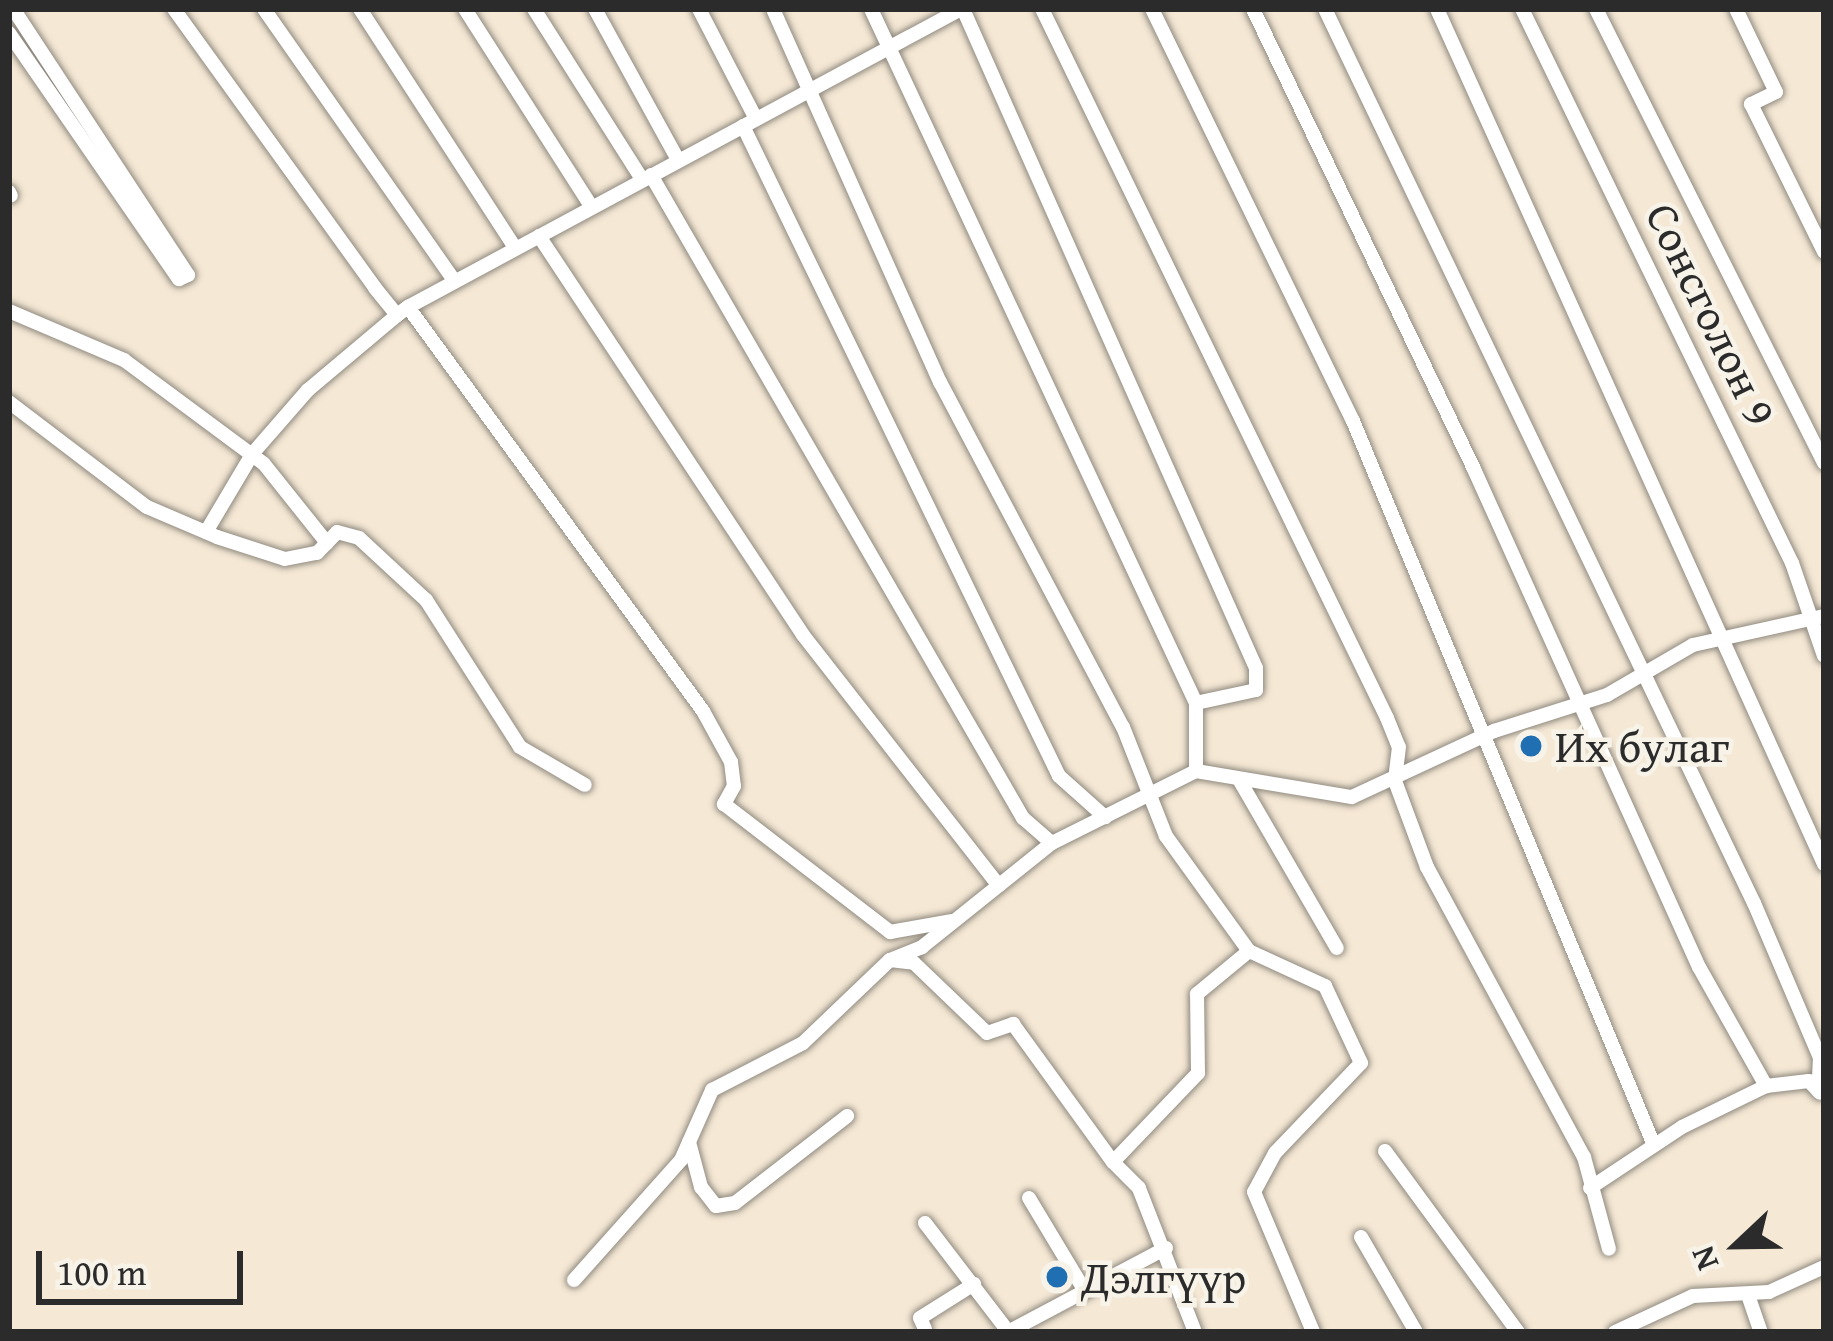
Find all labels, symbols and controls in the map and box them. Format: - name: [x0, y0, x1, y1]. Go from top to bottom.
- street label: Сонсголон 9: [1635, 194, 1789, 434]
- place label: Их булаг: [1555, 719, 1729, 773]
- marker: Их булаг: [1518, 733, 1544, 759]
- north arrow: [1677, 1185, 1797, 1305]
- scale bar: [42, 1227, 249, 1301]
- text: N: [1677, 1239, 1730, 1278]
- text: 100 m: [57, 1245, 146, 1298]
- place label: Дэлгүүр: [1081, 1250, 1246, 1304]
- marker: Дэлгүүр: [1044, 1264, 1070, 1290]

